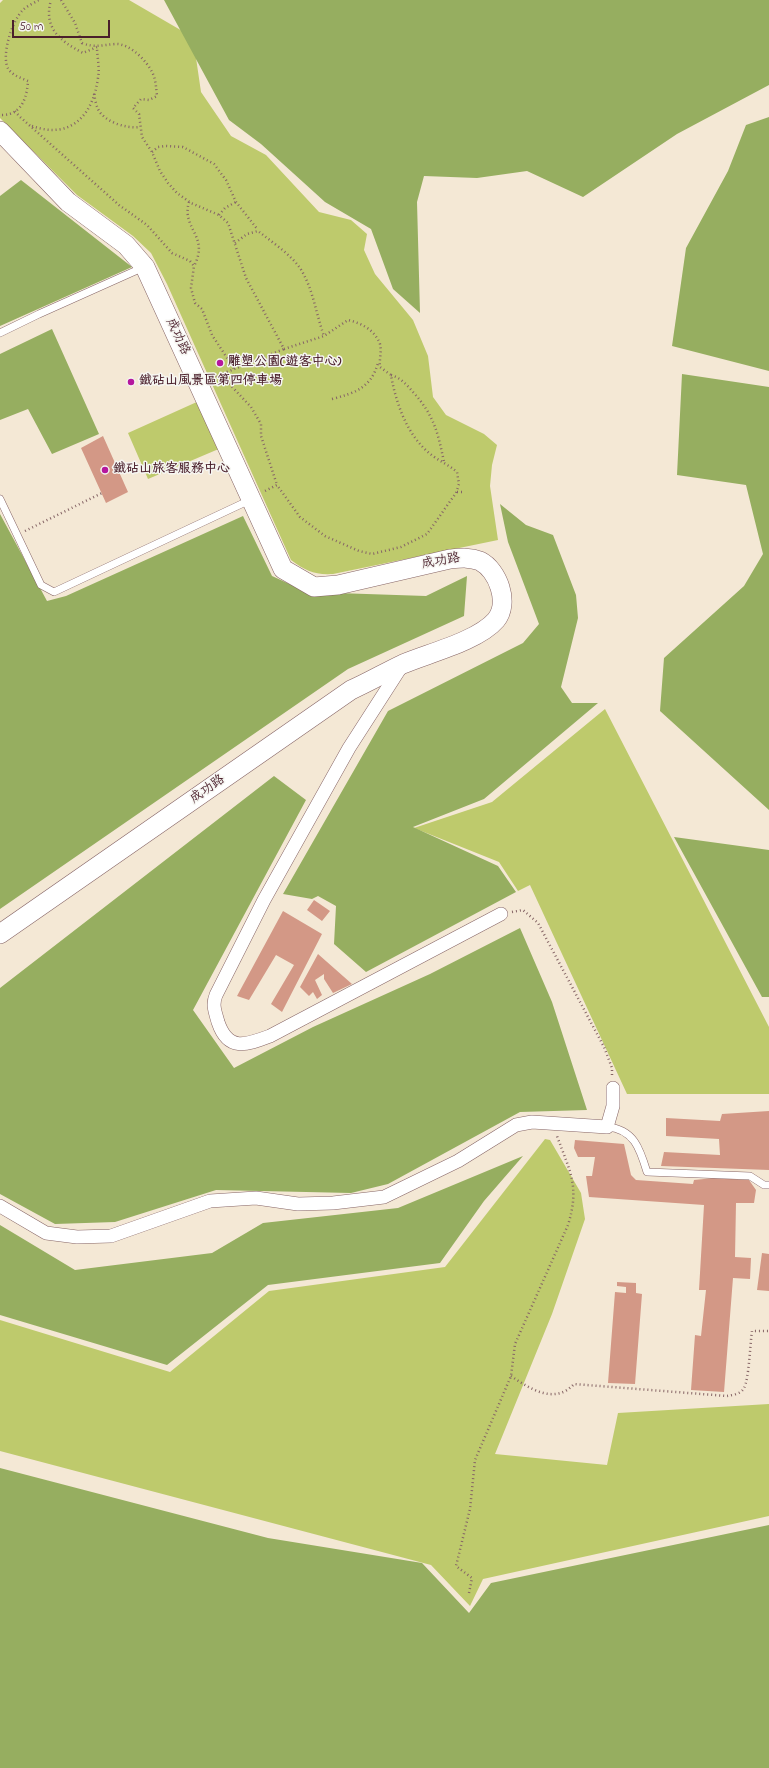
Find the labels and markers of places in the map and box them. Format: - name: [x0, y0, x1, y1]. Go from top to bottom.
- place label: 雕塑公園(遊客中心): [228, 355, 341, 371]
- marker: 雕塑公園(遊客中心): [215, 358, 225, 368]
- place label: 鐵砧山風景區第四停車場: [139, 374, 282, 390]
- marker: 鐵砧山風景區第四停車場: [126, 377, 136, 387]
- place label: 鐵砧山旅客服務中心: [113, 462, 230, 478]
- marker: 鐵砧山旅客服務中心: [100, 465, 110, 475]

